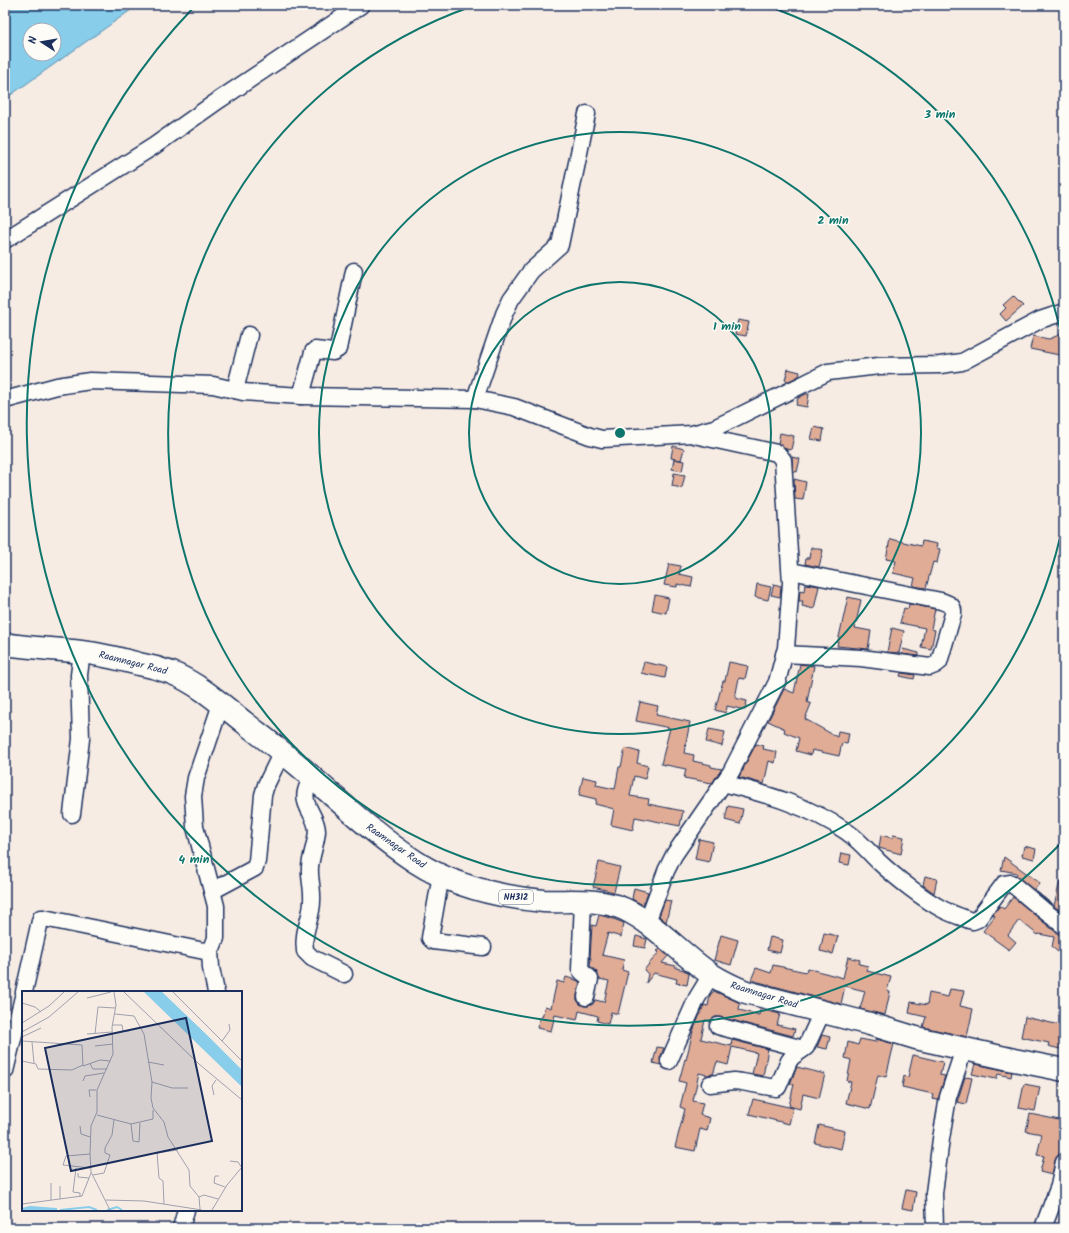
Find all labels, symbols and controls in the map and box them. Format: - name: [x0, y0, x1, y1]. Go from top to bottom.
- north arrow: [22, 22, 62, 62]
- text: N: [24, 35, 43, 45]
- text: 3 min: [924, 105, 956, 124]
- text: 2 min: [817, 211, 849, 230]
- text: 1 min: [713, 317, 741, 336]
- centre of rings: [613, 426, 627, 440]
- street label: Raamnagar Road: [97, 647, 170, 679]
- street label: Raamnagar Road: [363, 819, 430, 873]
- text: 4 min: [179, 850, 210, 869]
- road number: NH312: [499, 890, 533, 904]
- street label: Raamnagar Road: [728, 977, 801, 1013]
- inset map: [22, 991, 242, 1211]

